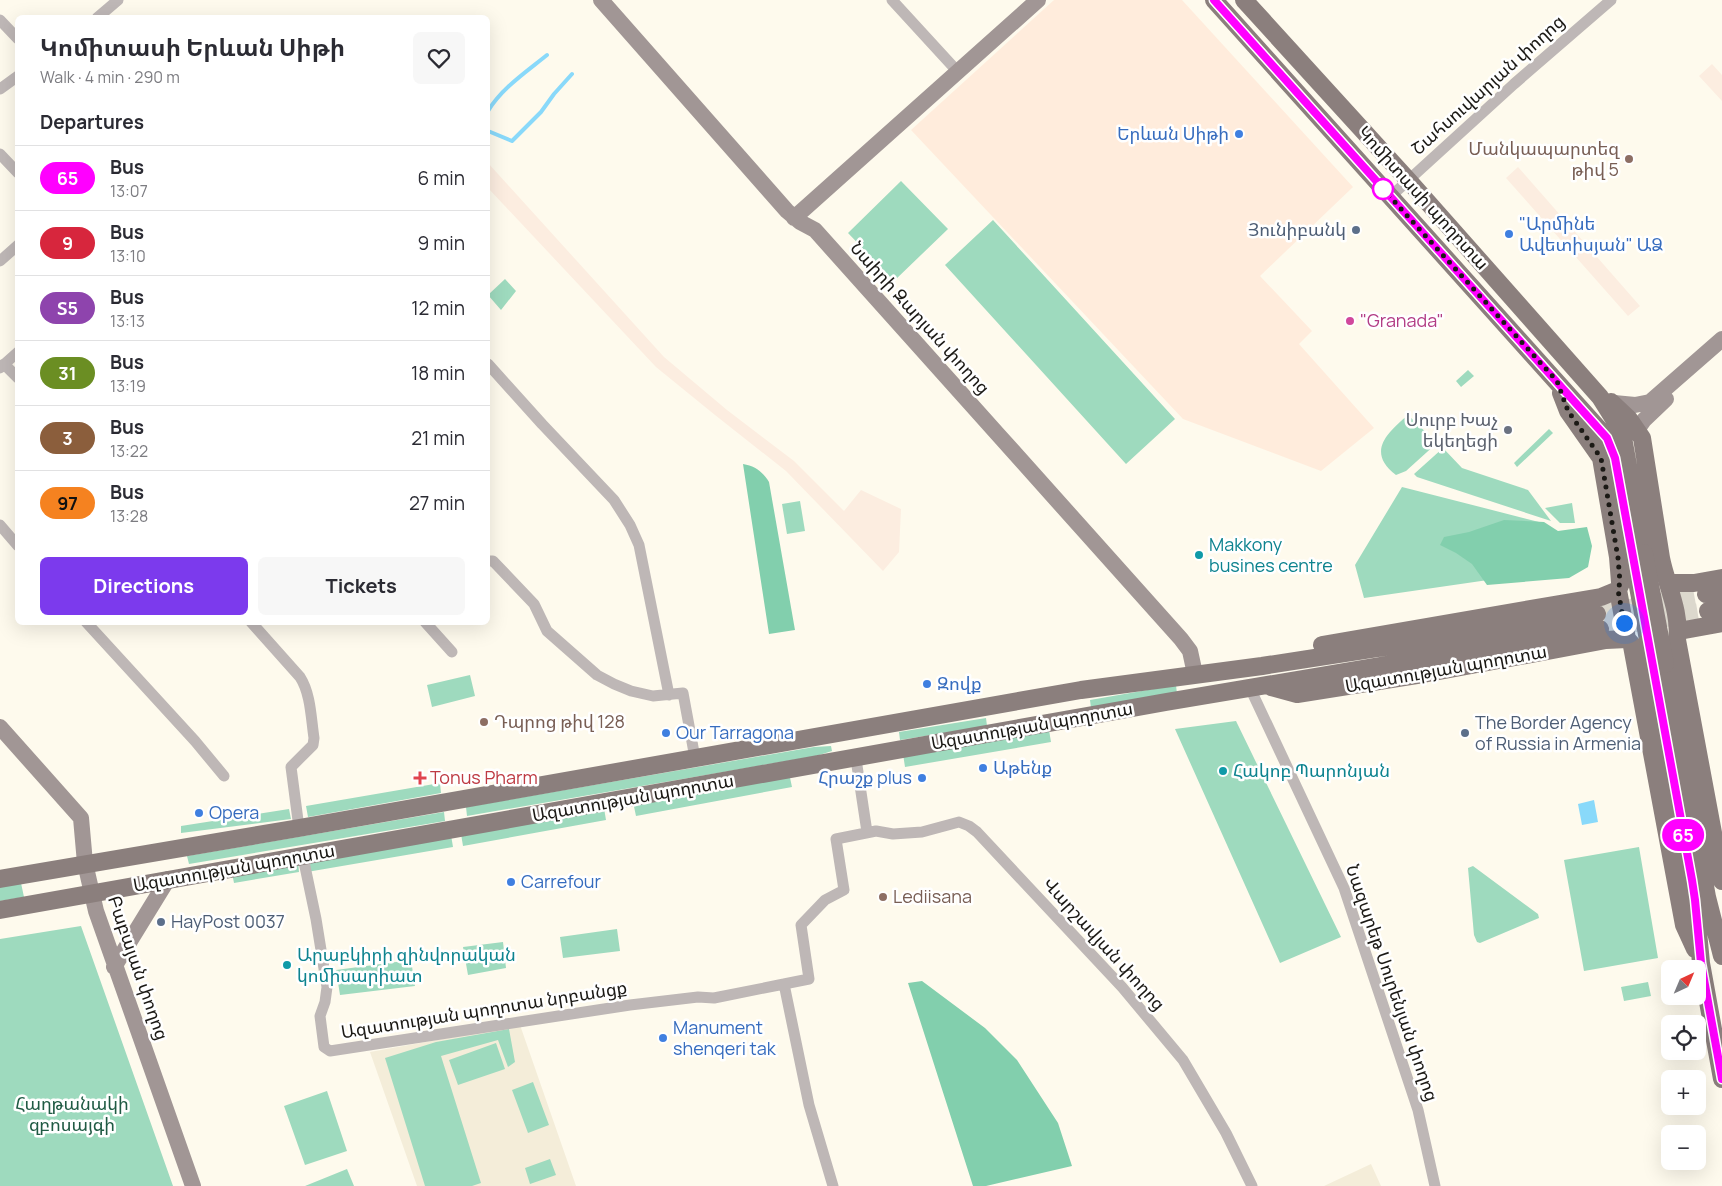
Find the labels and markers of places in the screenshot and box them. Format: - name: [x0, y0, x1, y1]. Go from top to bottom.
- place label: Երևան Սիթի: [1117, 121, 1229, 145]
- marker: Երևան Սիթի: [1233, 128, 1245, 140]
- place label: Մանկապարտեզ թիվ 5: [1468, 136, 1620, 181]
- marker: Մանկապարտեզ թիվ 5: [1623, 153, 1635, 165]
- unlabelled marker: [1372, 178, 1394, 200]
- place label: "Արմինե Ավետիսյան" ԱՁ: [1519, 211, 1663, 256]
- place label: Յունիբանկ: [1248, 217, 1346, 241]
- marker: Յունիբանկ: [1350, 224, 1362, 236]
- marker: "Արմինե Ավետիսյան" ԱՁ: [1503, 228, 1515, 240]
- place label: "Granada": [1360, 308, 1444, 332]
- marker: "Granada": [1344, 315, 1356, 327]
- place label: Սուրբ Խաչ եկեղեցի: [1406, 407, 1498, 452]
- marker: Սուրբ Խաչ եկեղեցի: [1502, 424, 1514, 436]
- place label: Makkony busines centre: [1209, 532, 1333, 577]
- marker: Makkony busines centre: [1193, 549, 1205, 561]
- place label: Զովք: [937, 671, 982, 695]
- marker: Զովք: [921, 678, 933, 690]
- place label: Դպրոց թիվ 128: [494, 709, 625, 733]
- place label: The Border Agency of Russia in Armenia: [1475, 710, 1641, 755]
- marker: Դպրոց թիվ 128: [478, 716, 490, 728]
- place label: Our Tarragona: [676, 720, 794, 744]
- marker: Our Tarragona: [660, 727, 672, 739]
- marker: The Border Agency of Russia in Armenia: [1459, 727, 1471, 739]
- place label: Աթենք: [993, 755, 1052, 779]
- place label: Հակոբ Պարոնյան: [1233, 758, 1390, 782]
- marker: Աթենք: [977, 762, 989, 774]
- place label: Tonus Pharm: [430, 765, 538, 789]
- place label: Հրաշք plus: [818, 765, 912, 789]
- marker: Հակոբ Պարոնյան: [1217, 765, 1229, 777]
- marker: Tonus Pharm: [414, 772, 426, 784]
- marker: Հրաշք plus: [916, 772, 928, 784]
- place label: Opera: [209, 800, 259, 824]
- marker: Opera: [193, 807, 205, 819]
- place label: Carrefour: [521, 869, 602, 893]
- marker: Carrefour: [505, 876, 517, 888]
- place label: Lediisana: [893, 884, 972, 908]
- marker: Lediisana: [877, 891, 889, 903]
- place label: HayPost 0037: [171, 909, 285, 933]
- marker: HayPost 0037: [155, 916, 167, 928]
- place label: Արաբկիրի զինվորական կոմիսարիատ: [297, 942, 516, 987]
- marker: Արաբկիրի զինվորական կոմիսարիատ: [281, 959, 293, 971]
- place label: Manument shenqeri tak: [673, 1015, 777, 1060]
- marker: Manument shenqeri tak: [657, 1032, 669, 1044]

